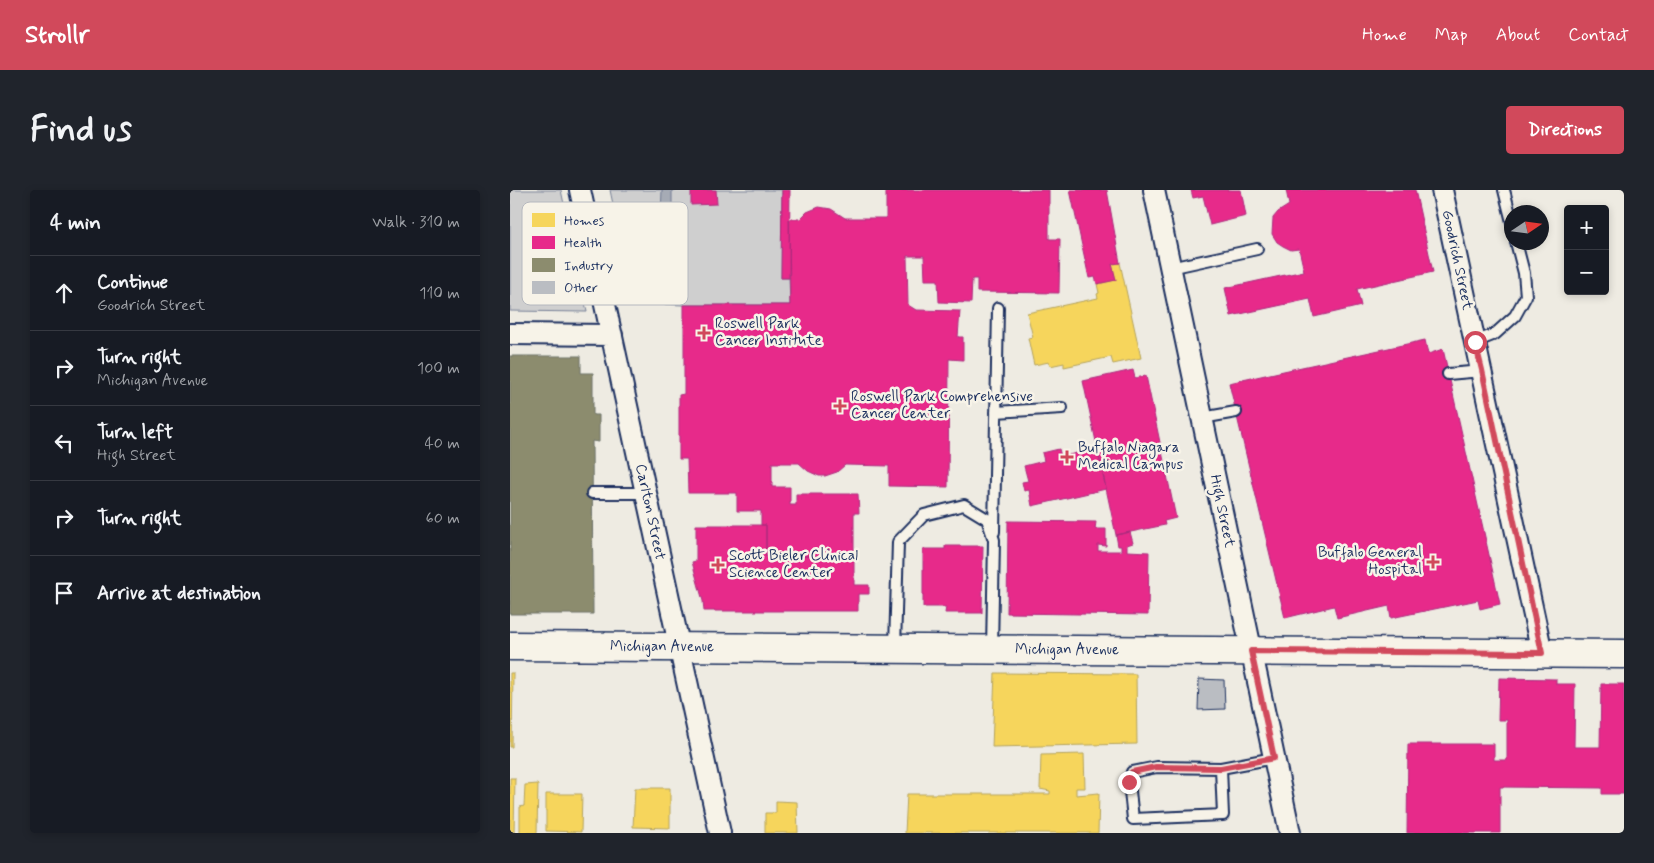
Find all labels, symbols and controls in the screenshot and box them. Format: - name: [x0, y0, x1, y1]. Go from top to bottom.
- text: Strollr: [25, 20, 89, 51]
- text: Home: [1362, 23, 1407, 47]
- text: Map: [1435, 23, 1468, 47]
- text: About: [1496, 23, 1540, 47]
- text: Contact: [1568, 23, 1629, 47]
- button: Directions: [1506, 106, 1624, 154]
- text: Find us: [30, 107, 132, 153]
- legend: [522, 202, 688, 305]
- north arrow: [1504, 205, 1549, 250]
- map controls: [1564, 205, 1609, 295]
- button: +: [1564, 205, 1609, 250]
- street label: Goodrich Street: [1437, 208, 1477, 312]
- text: 4 min: [50, 209, 101, 237]
- text: Walk · 310 m: [372, 212, 460, 233]
- text: Homes: [564, 212, 605, 230]
- text: Health: [564, 234, 602, 252]
- button: −: [1564, 250, 1609, 295]
- text: Industry: [564, 257, 613, 275]
- text: Continue: [97, 270, 168, 295]
- icon: ahead: [50, 279, 78, 307]
- text: Other: [564, 279, 598, 297]
- text: 110 m: [419, 283, 460, 304]
- text: Goodrich Street: [97, 295, 206, 316]
- place label: Roswell Park Cancer Institute: [715, 314, 822, 351]
- marker: Roswell Park Cancer Institute: [697, 326, 711, 340]
- route start: [1464, 331, 1487, 354]
- text: Turn right: [97, 345, 181, 370]
- icon: right: [50, 354, 78, 382]
- text: 100 m: [417, 358, 460, 379]
- text: Michigan Avenue: [97, 370, 208, 391]
- place label: Roswell Park Comprehensive Cancer Center: [851, 387, 1033, 424]
- marker: Roswell Park Comprehensive Cancer Center: [833, 399, 847, 413]
- text: Turn left: [97, 420, 173, 445]
- icon: left: [50, 429, 78, 457]
- text: 40 m: [424, 433, 460, 454]
- place label: Buffalo Niagara Medical Campus: [1078, 438, 1184, 475]
- text: High Street: [97, 445, 176, 466]
- marker: Buffalo Niagara Medical Campus: [1060, 450, 1074, 464]
- street label: Carlton Street: [630, 462, 670, 562]
- street label: High Street: [1204, 473, 1240, 550]
- icon: right: [50, 504, 78, 532]
- text: Turn right: [97, 506, 181, 531]
- text: 60 m: [426, 508, 460, 529]
- place label: Buffalo General Hospital: [1318, 543, 1422, 580]
- place label: Scott Bieler Clinical Science Center: [729, 546, 858, 583]
- marker: Buffalo General Hospital: [1426, 555, 1440, 569]
- marker: Scott Bieler Clinical Science Center: [711, 558, 725, 572]
- icon: arrive: [50, 579, 78, 607]
- text: Arrive at destination: [97, 581, 261, 606]
- street label: Michigan Avenue: [610, 637, 714, 657]
- street label: Michigan Avenue: [1015, 640, 1119, 660]
- route end: [1118, 771, 1141, 794]

